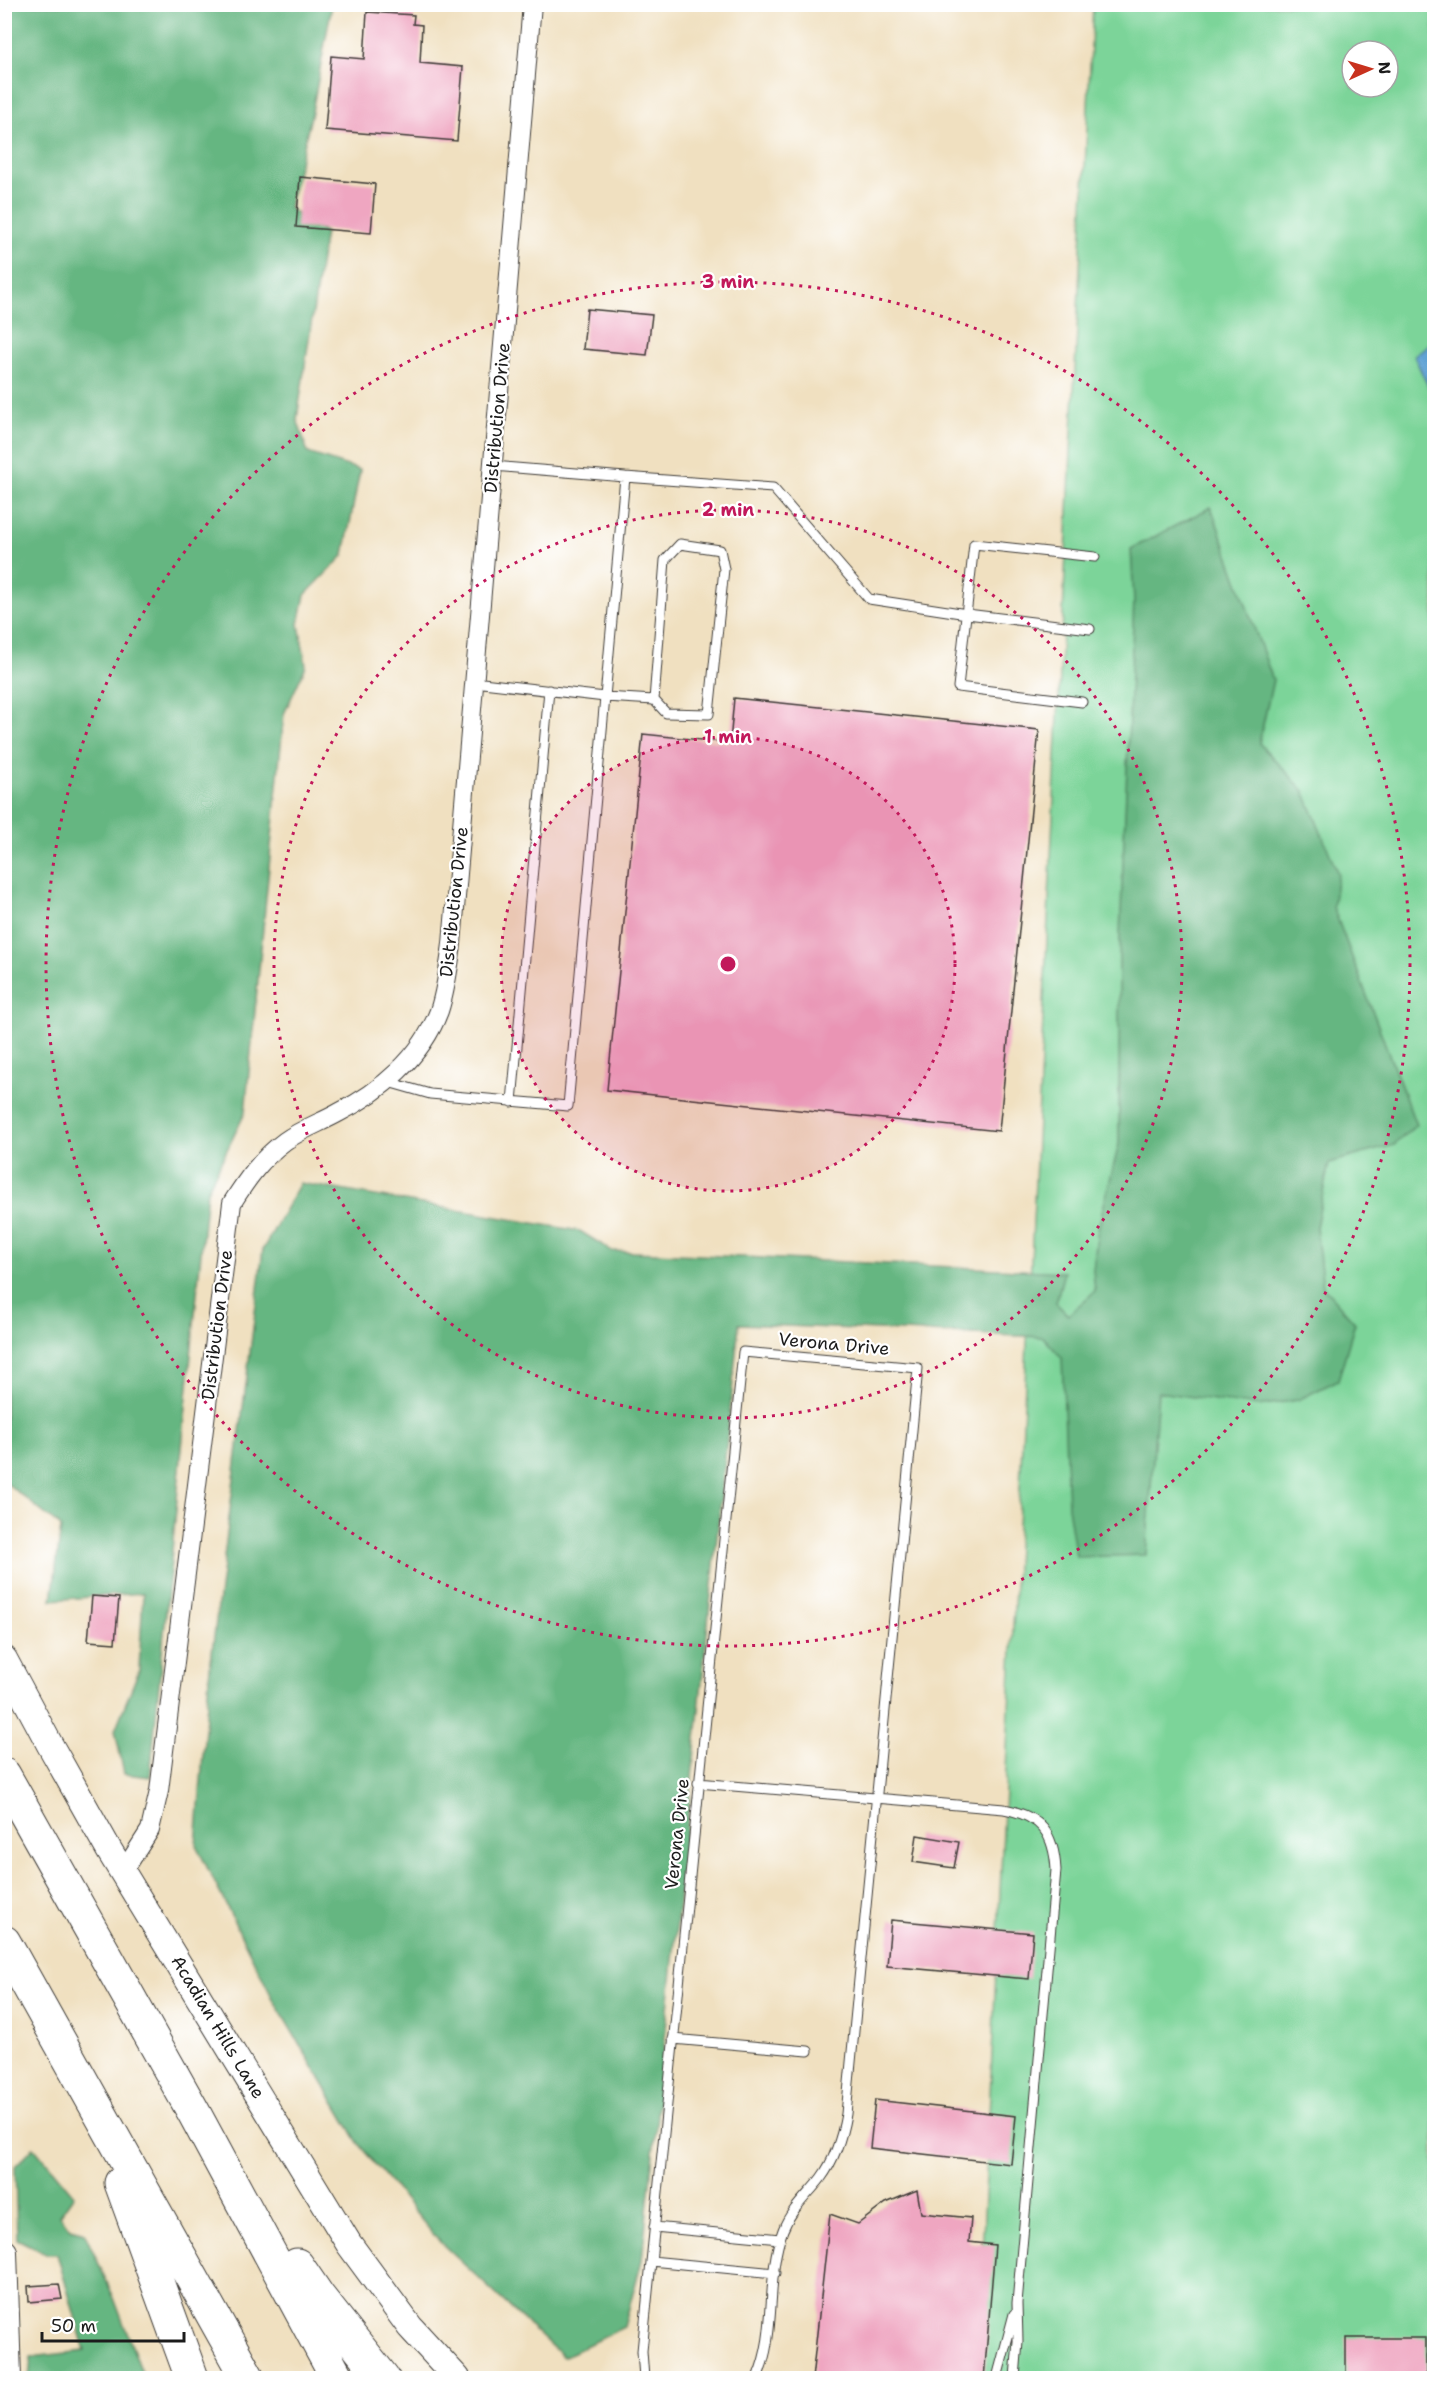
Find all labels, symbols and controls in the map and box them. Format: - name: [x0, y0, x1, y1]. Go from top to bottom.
- north arrow: [1340, 39, 1400, 99]
- text: N: [1374, 61, 1395, 75]
- text: 3 min: [702, 270, 754, 294]
- street label: Distribution Drive: [478, 342, 516, 494]
- text: 2 min: [702, 498, 754, 522]
- text: 1 min: [704, 725, 752, 749]
- street label: Distribution Drive: [434, 826, 474, 978]
- centre of rings: [718, 954, 738, 974]
- street label: Distribution Drive: [196, 1249, 238, 1401]
- street label: Verona Drive: [777, 1327, 891, 1361]
- street label: Verona Drive: [659, 1777, 695, 1891]
- street label: Acadian Hills Lane: [166, 1951, 270, 2103]
- scale bar: [42, 2305, 184, 2343]
- text: 50 m: [51, 2314, 96, 2338]

